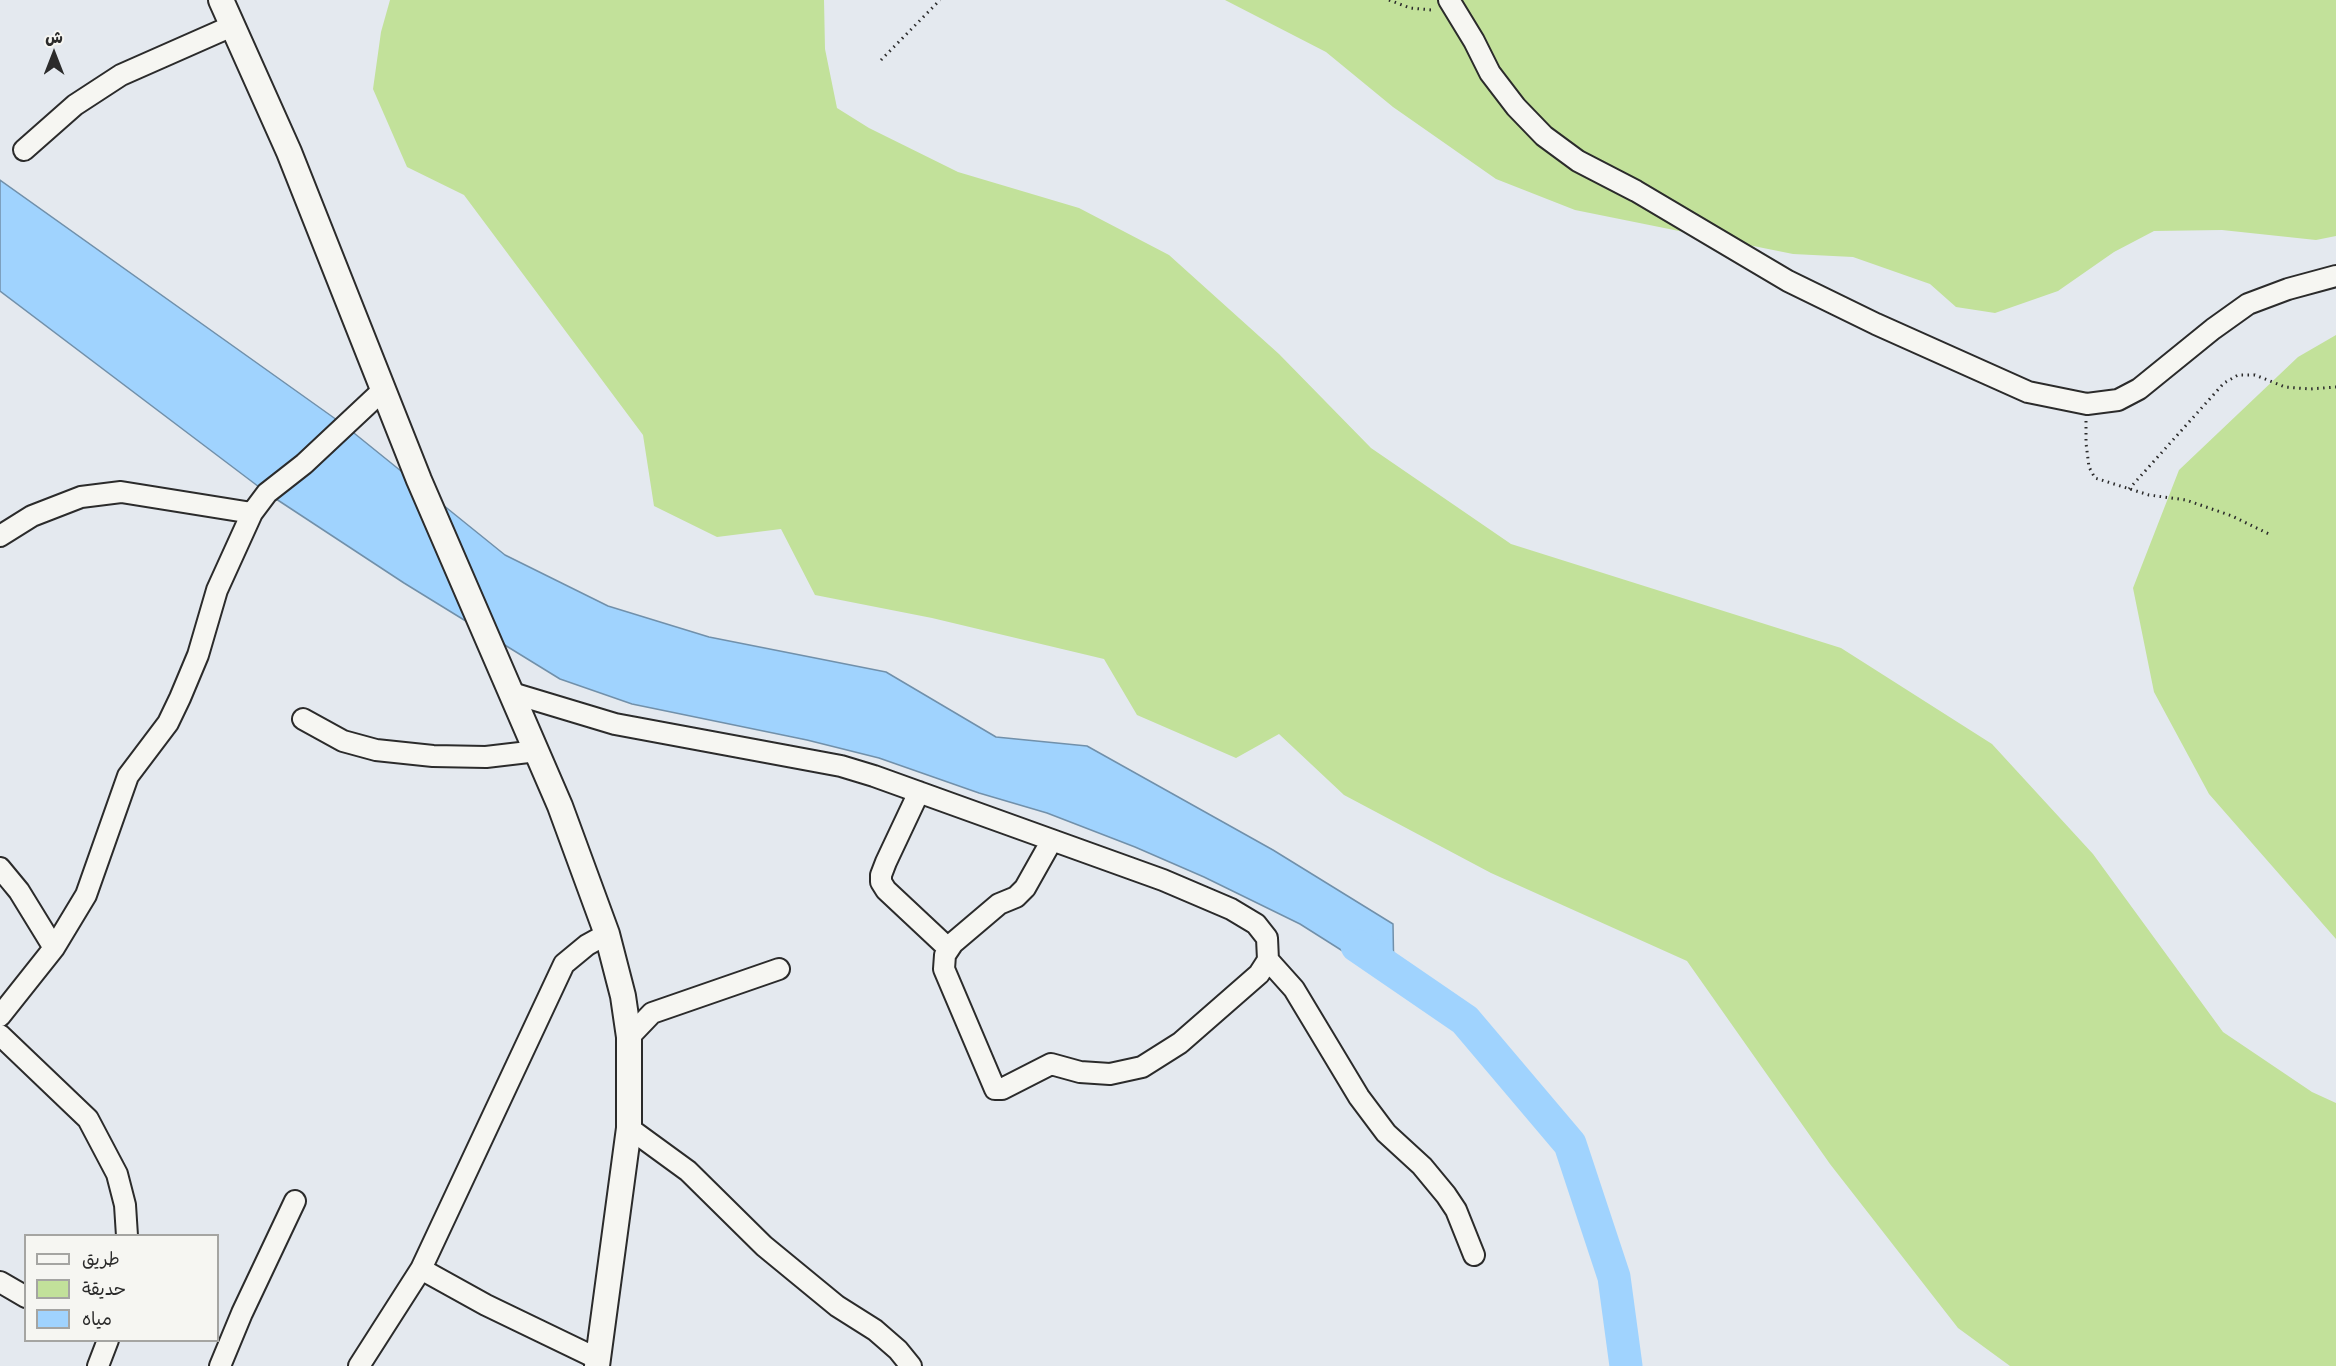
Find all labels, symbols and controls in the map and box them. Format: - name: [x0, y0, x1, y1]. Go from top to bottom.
- north arrow: [24, 24, 84, 84]
- text: ش: [45, 24, 63, 48]
- legend: [24, 1234, 219, 1342]
- text: طريق: [82, 1244, 120, 1271]
- text: حديقة: [82, 1274, 126, 1301]
- text: مياه: [82, 1304, 112, 1331]

